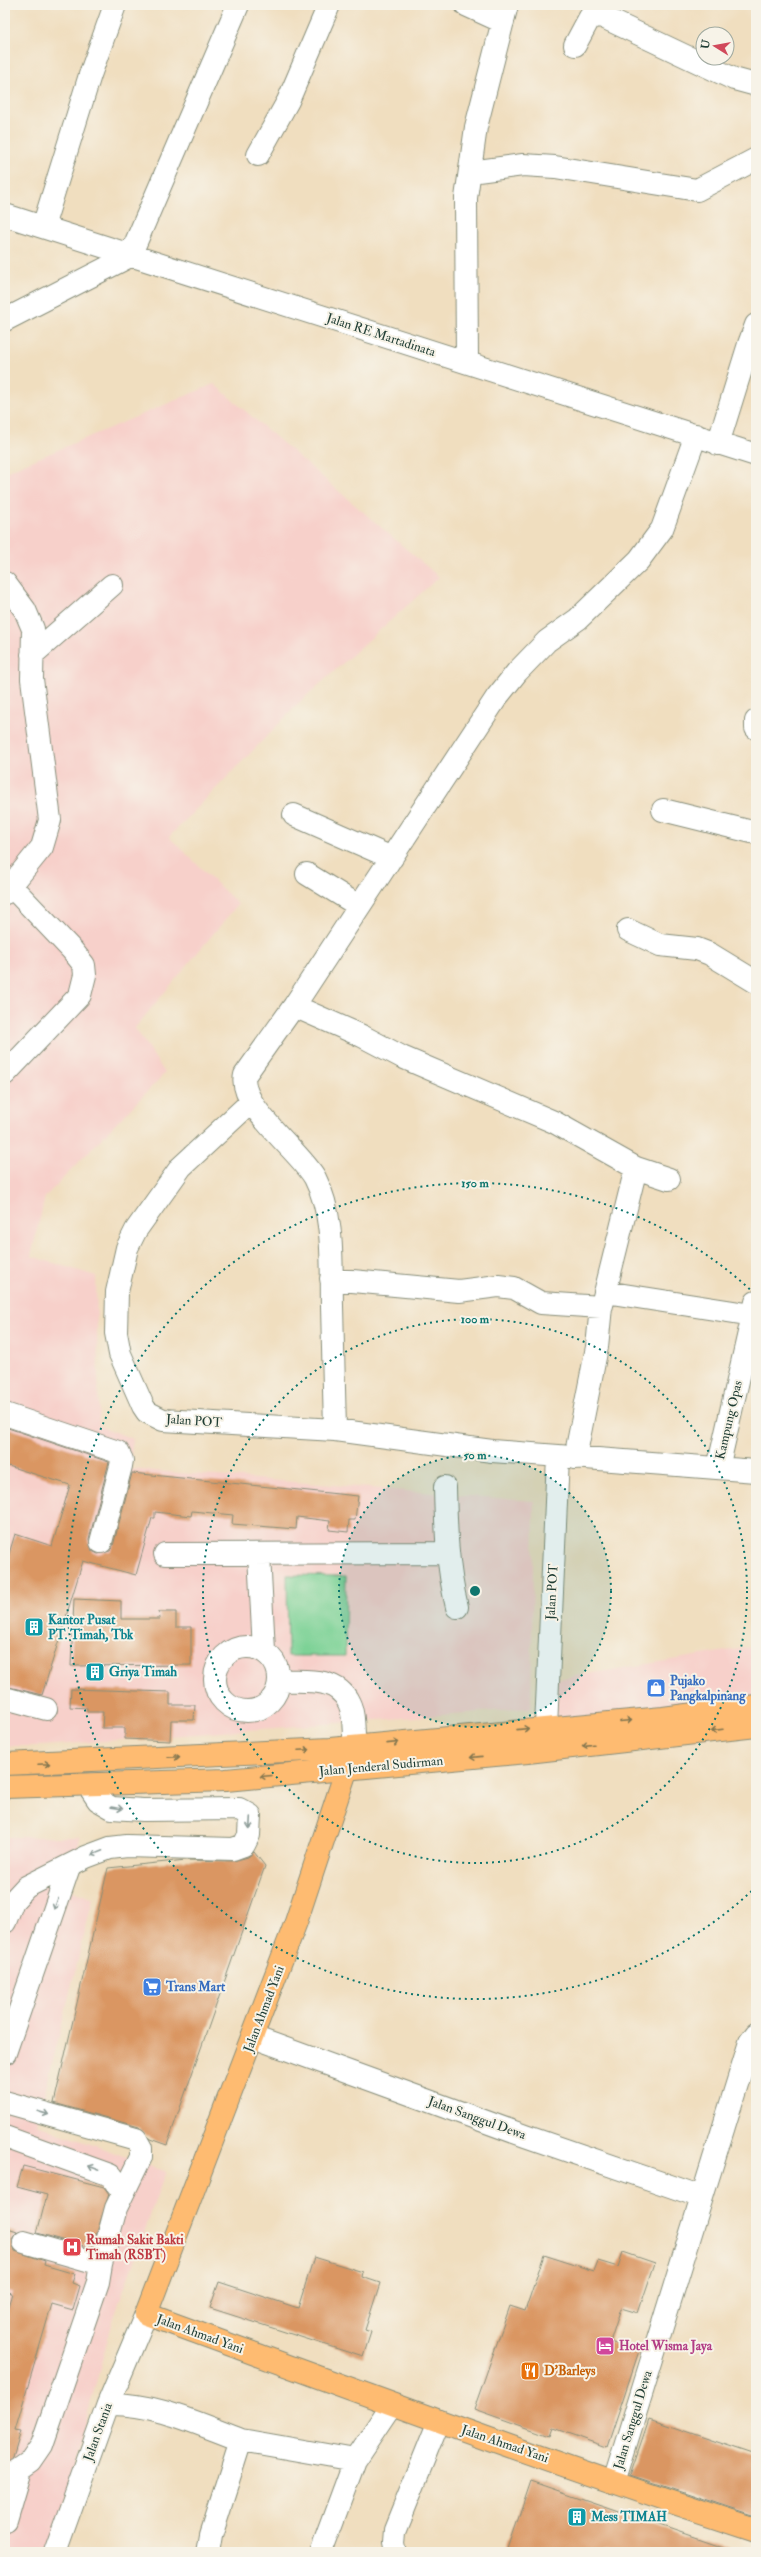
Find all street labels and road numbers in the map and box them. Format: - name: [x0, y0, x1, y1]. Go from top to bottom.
- street label: Jalan RE Martadinata: [324, 310, 438, 360]
- street label: Kampung Opas: [712, 1378, 747, 1461]
- street label: Jalan POT: [164, 1411, 223, 1431]
- street label: Jalan POT: [542, 1563, 561, 1622]
- street label: Jalan Jenderal Sudirman: [317, 1753, 444, 1779]
- street label: Jalan Ahmad Yani: [240, 1963, 288, 2055]
- street label: Jalan Sanggul Dewa: [425, 2093, 529, 2143]
- street label: Jalan Ahmad Yani: [153, 2311, 246, 2357]
- street label: Jalan Sanggul Dewa: [610, 2368, 656, 2472]
- street label: Jalan Stania: [80, 2400, 116, 2464]
- street label: Jalan Ahmad Yani: [458, 2421, 551, 2467]

